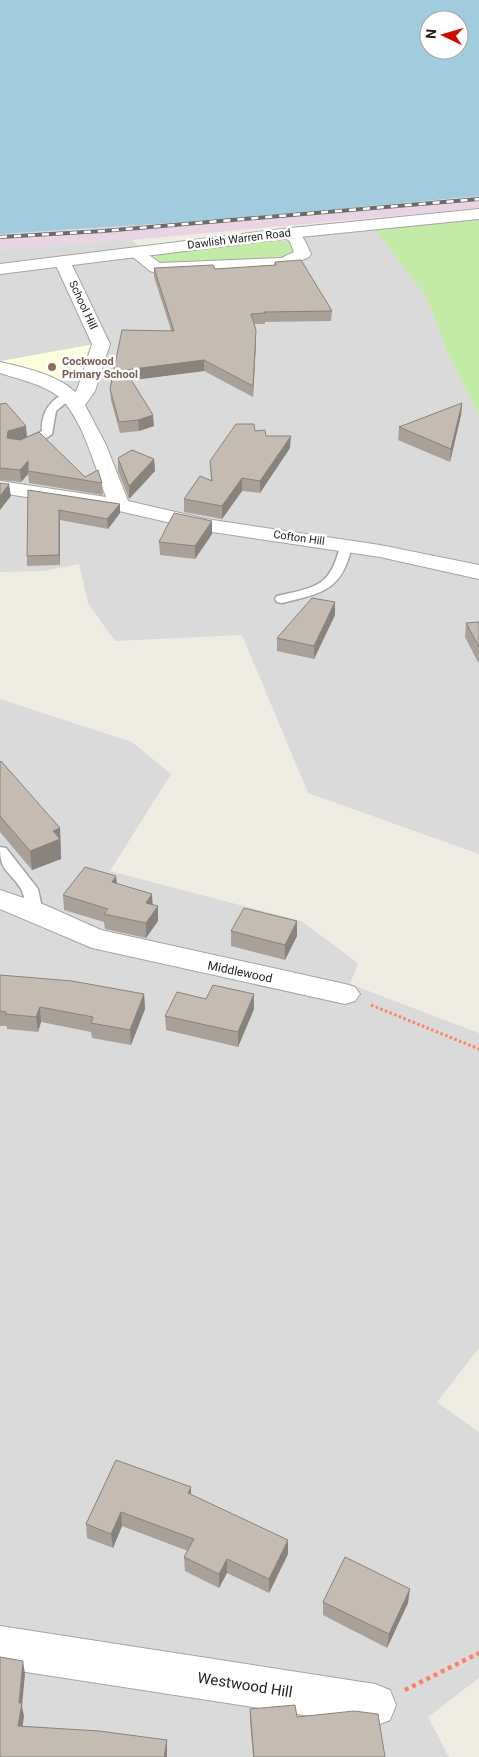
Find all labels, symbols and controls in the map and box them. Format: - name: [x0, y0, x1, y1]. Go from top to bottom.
- north arrow: [419, 10, 469, 60]
- text: N: [423, 28, 439, 39]
- street label: Dawlish Warren Road: [187, 226, 291, 252]
- street label: School Hill: [66, 279, 100, 331]
- place label: Cockwood Primary School: [62, 355, 138, 381]
- marker: Cockwood Primary School: [46, 361, 58, 373]
- street label: Cofton Hill: [272, 528, 326, 548]
- street label: Middlewood: [206, 958, 274, 986]
- street label: Westwood Hill: [196, 1669, 294, 1701]

